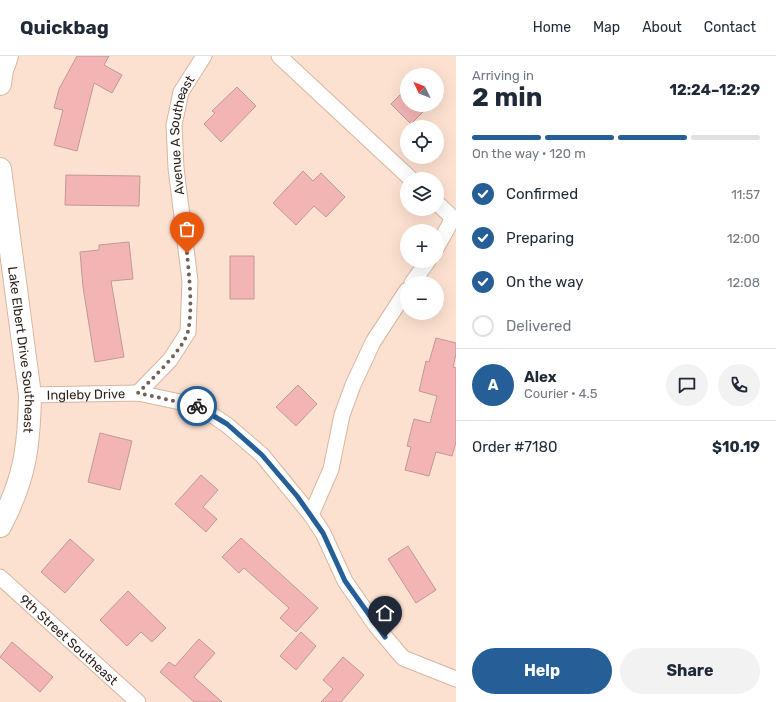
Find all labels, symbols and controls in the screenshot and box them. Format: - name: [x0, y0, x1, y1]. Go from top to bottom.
- text: Quickbag: [20, 16, 109, 39]
- text: Home: [533, 19, 571, 36]
- text: Map: [593, 19, 620, 36]
- text: About: [642, 19, 682, 36]
- text: Contact: [704, 19, 756, 36]
- north arrow: [400, 68, 444, 112]
- map controls: [400, 68, 444, 320]
- text: Arriving in: [472, 68, 534, 83]
- street label: Avenue A Southeast: [167, 73, 198, 196]
- text: 12:24–12:29: [669, 81, 760, 99]
- text: 2 min: [472, 82, 542, 113]
- button: locate: [400, 120, 444, 164]
- text: On the way · 120 m: [472, 146, 586, 161]
- button: layers: [400, 172, 444, 216]
- icon: check: [472, 183, 494, 205]
- text: Confirmed: [506, 185, 578, 203]
- text: 11:57: [731, 187, 760, 202]
- pin: [170, 212, 204, 253]
- icon: bag: [176, 218, 198, 240]
- button: +: [400, 224, 444, 268]
- icon: check: [472, 227, 494, 249]
- text: Preparing: [506, 229, 574, 247]
- text: 12:00: [727, 231, 760, 246]
- street label: Lake Elbert Drive Southeast: [5, 265, 37, 433]
- icon: check: [472, 271, 494, 293]
- text: On the way: [506, 273, 584, 291]
- text: 12:08: [727, 275, 760, 290]
- button: −: [400, 276, 444, 320]
- text: Delivered: [506, 317, 571, 335]
- button: chat: [666, 364, 708, 406]
- button: phone: [718, 364, 760, 406]
- text: Alex: [524, 368, 557, 386]
- text: A: [488, 376, 498, 394]
- street label: Ingleby Drive: [47, 386, 125, 403]
- courier: [177, 386, 217, 426]
- text: Courier · 4.5: [524, 386, 598, 401]
- icon: bike: [186, 395, 208, 417]
- text: Order #7180: [472, 438, 557, 456]
- text: $10.19: [712, 438, 760, 456]
- street label: 9th Street Southeast: [16, 592, 121, 688]
- pin: [368, 596, 402, 637]
- icon: home: [374, 602, 396, 624]
- button: Help: [472, 648, 612, 694]
- button: Share: [620, 648, 760, 694]

